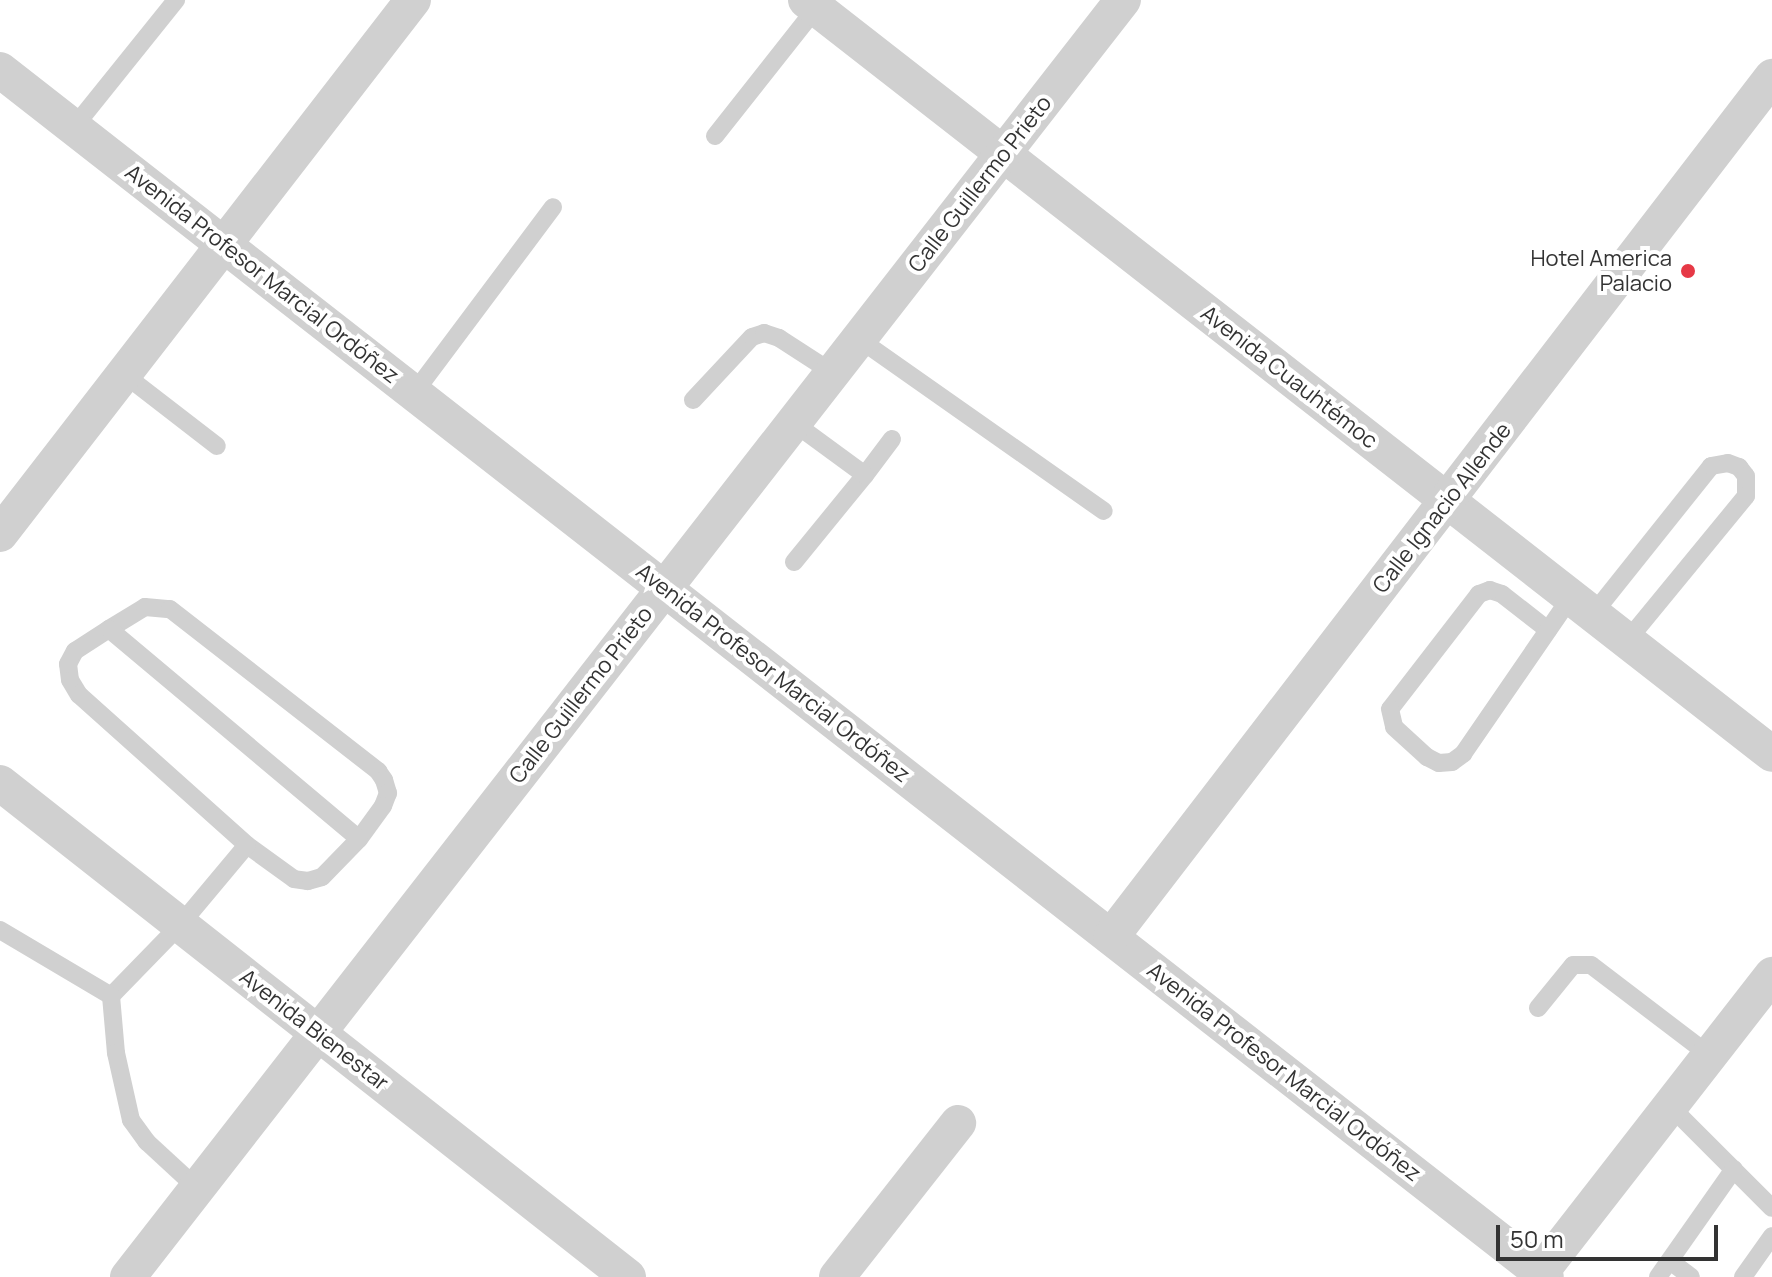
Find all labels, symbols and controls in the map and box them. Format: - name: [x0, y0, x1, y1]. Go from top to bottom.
- street label: Calle Guillermo Prieto: [903, 90, 1057, 278]
- street label: Avenida Profesor Marcial Ordóñez: [120, 159, 404, 389]
- place label: Hotel America Palacio: [1530, 245, 1672, 296]
- marker: Hotel America Palacio: [1679, 262, 1697, 280]
- street label: Avenida Cuauhtémoc: [1196, 300, 1382, 454]
- street label: Calle Ignacio Allende: [1367, 418, 1517, 598]
- street label: Avenida Profesor Marcial Ordóñez: [631, 558, 915, 788]
- street label: Calle Guillermo Prieto: [504, 601, 658, 789]
- street label: Avenida Profesor Marcial Ordóñez: [1142, 957, 1426, 1187]
- street label: Avenida Bienestar: [234, 964, 394, 1096]
- scale bar: [1500, 1209, 1722, 1259]
- text: 50 m: [1510, 1222, 1564, 1255]

